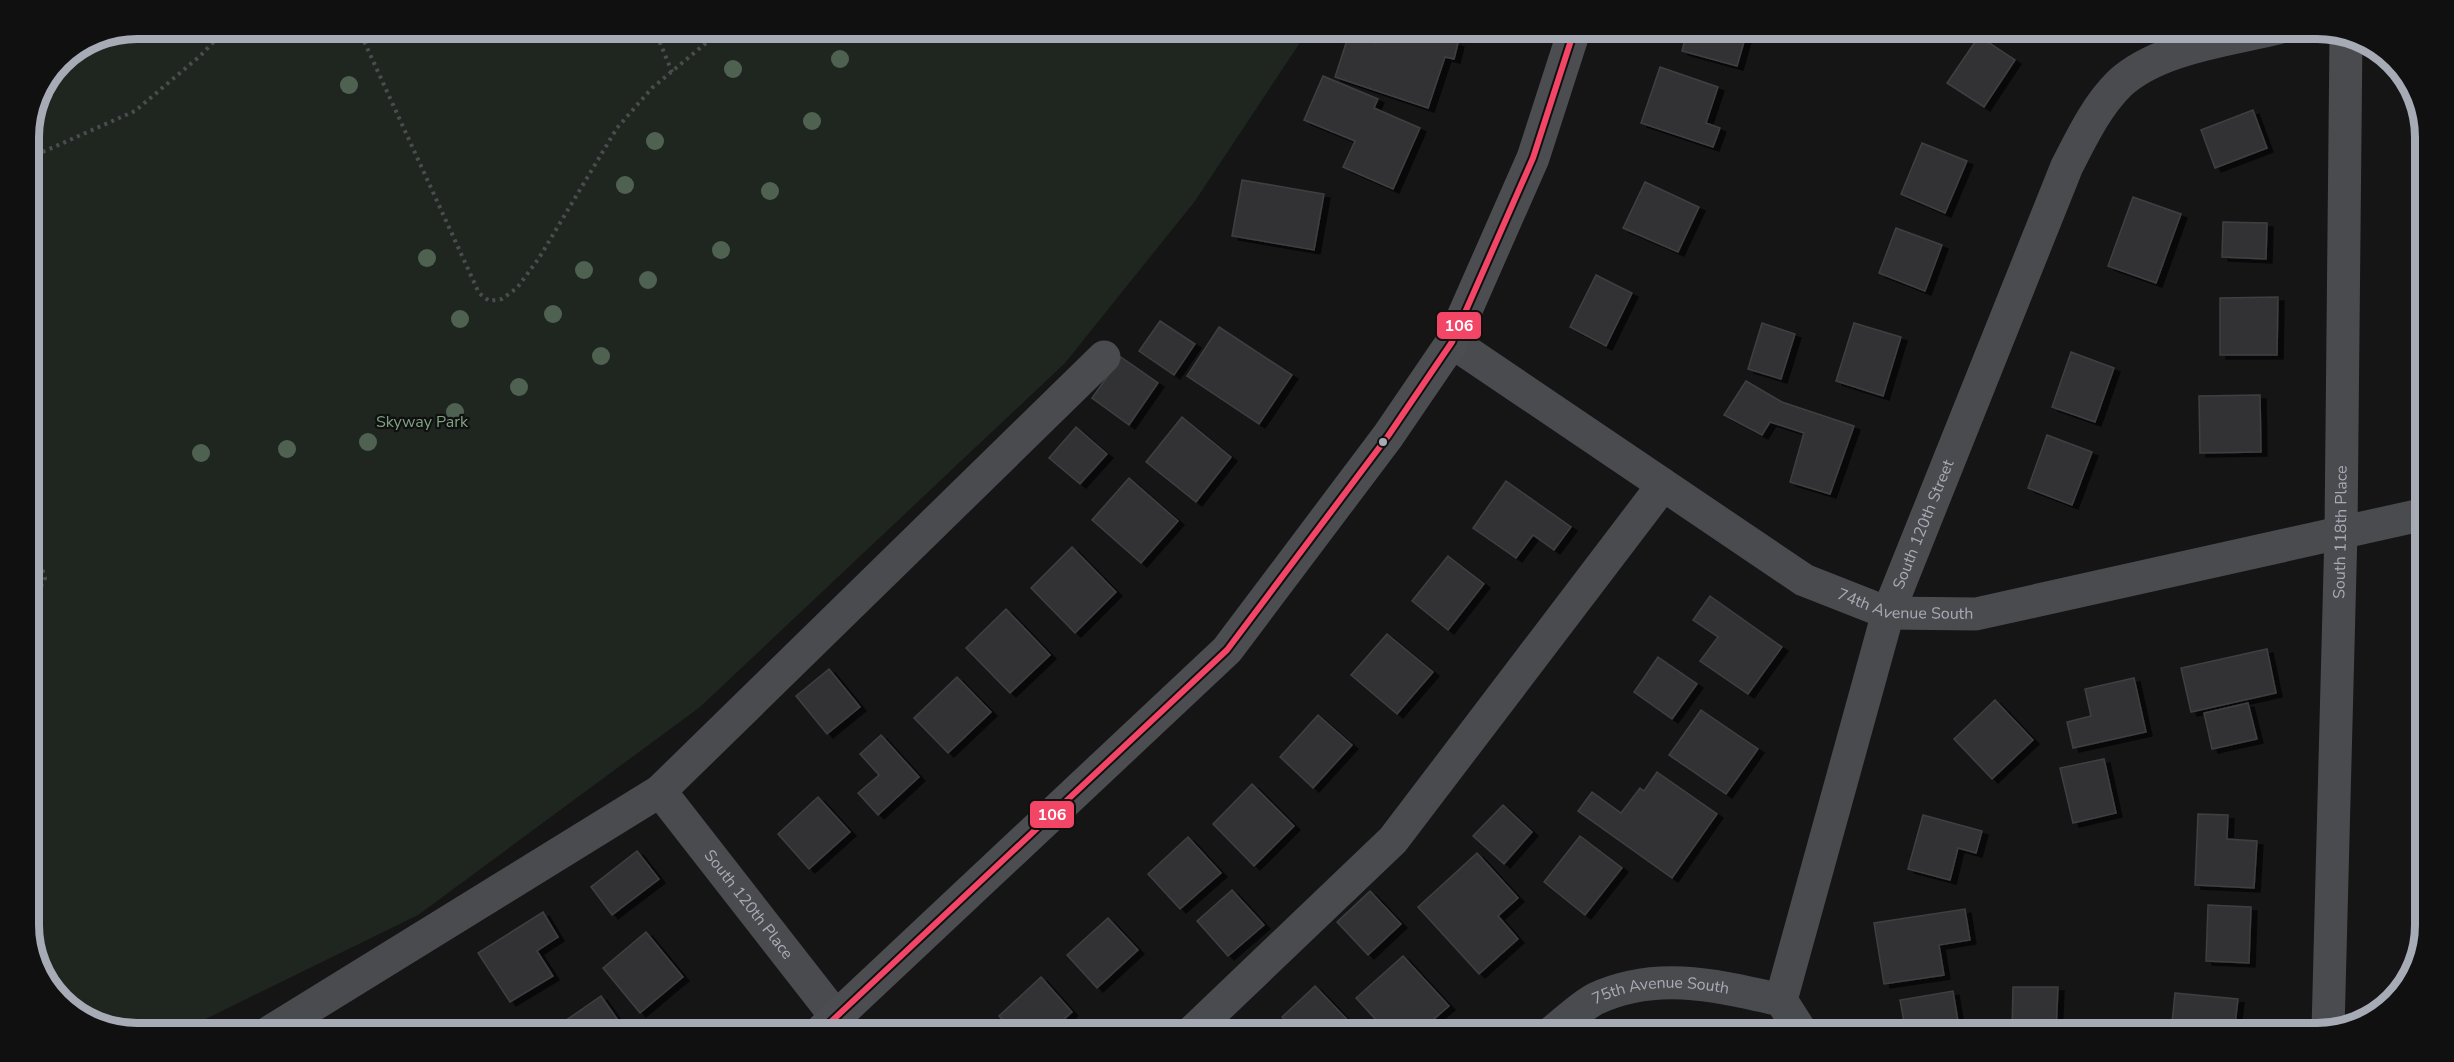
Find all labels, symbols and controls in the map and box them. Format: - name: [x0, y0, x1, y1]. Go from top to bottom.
- line badge: 106: [1436, 311, 1482, 340]
- text: 106: [1445, 315, 1473, 337]
- park label: Skyway Park: [376, 411, 469, 433]
- unlabelled marker: [1377, 436, 1389, 448]
- street label: South 120th Street: [1888, 456, 1959, 593]
- street label: South 118th Place: [2328, 465, 2353, 599]
- street label: 74th Avenue South: [1834, 583, 1974, 625]
- line badge: 106: [1029, 800, 1075, 829]
- text: 106: [1038, 804, 1066, 826]
- street label: South 120th Place: [699, 845, 798, 964]
- street label: 75th Avenue South: [1588, 972, 1731, 1010]

